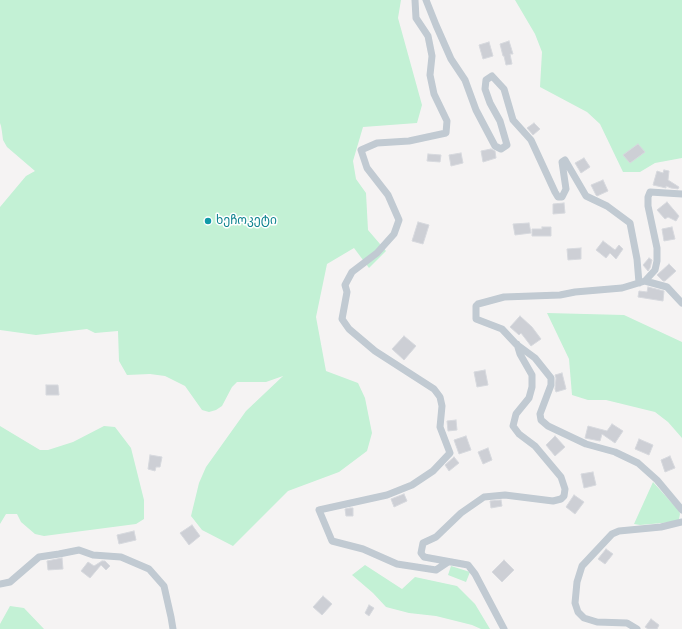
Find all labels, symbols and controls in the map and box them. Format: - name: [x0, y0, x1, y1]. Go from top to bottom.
- place label: ხეჩოკეტი: [216, 214, 277, 228]
- marker: ხეჩოკეტი: [203, 216, 213, 226]

